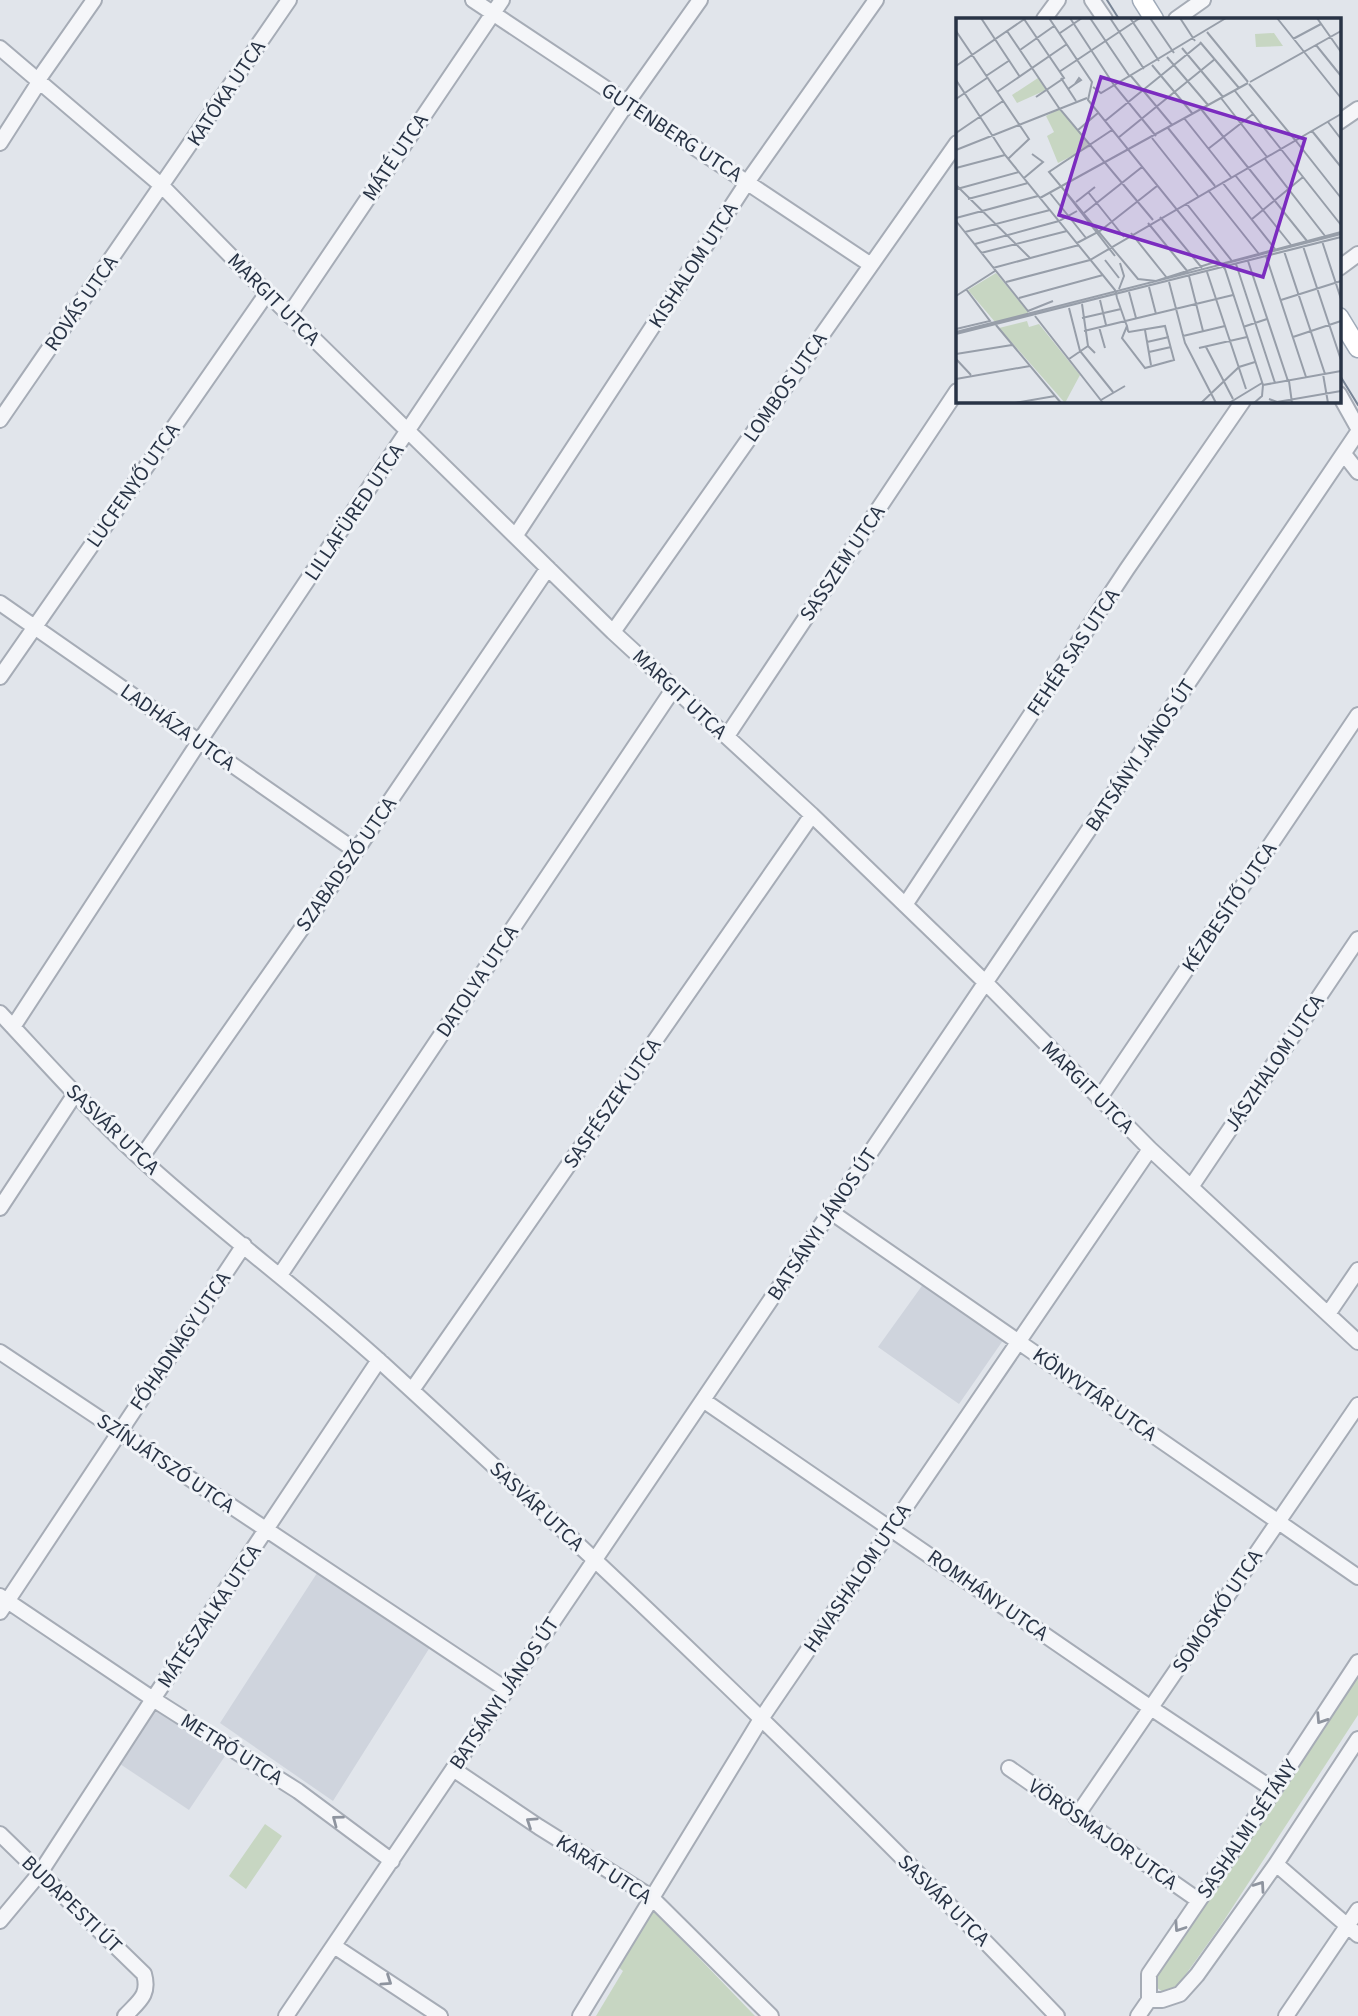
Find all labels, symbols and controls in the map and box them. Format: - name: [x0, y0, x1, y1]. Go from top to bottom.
- inset map: [956, 18, 1340, 402]
- street label: KATÓKA UTCA: [179, 33, 273, 152]
- street label: GUTENBERG UTCA: [596, 75, 749, 189]
- street label: MÁTÉ UTCA: [355, 107, 436, 207]
- street label: KISHALOM UTCA: [641, 196, 745, 334]
- street label: MARGIT UTCA: [221, 246, 328, 353]
- street label: ROVÁS UTCA: [37, 249, 125, 357]
- street label: LOMBOS UTCA: [736, 325, 834, 448]
- street label: LUCFENYŐ UTCA: [79, 416, 187, 553]
- street label: LILLAFÜRED UTCA: [297, 437, 411, 586]
- street label: SASSZEM UTCA: [792, 498, 892, 627]
- street label: FEHÉR SAS UTCA: [1019, 582, 1127, 722]
- street label: MARGIT UTCA: [626, 642, 735, 746]
- street label: BATSÁNYI JÁNOS ÚT: [1078, 673, 1202, 837]
- street label: LADHÁZA UTCA: [115, 676, 242, 778]
- street label: SZABADSZÓ UTCA: [288, 790, 404, 937]
- street label: KÉZBESÍTŐ UTCA: [1174, 835, 1284, 978]
- street label: DATOLYA UTCA: [428, 919, 526, 1043]
- street label: JÁSZHALOM UTCA: [1217, 988, 1331, 1138]
- street label: SASFÉSZEK UTCA: [556, 1031, 668, 1174]
- street label: MARGIT UTCA: [1035, 1034, 1142, 1141]
- street label: SASVÁR UTCA: [60, 1077, 167, 1182]
- street label: BATSÁNYI JÁNOS ÚT: [760, 1142, 884, 1306]
- street label: FŐHADNAGY UTCA: [122, 1265, 238, 1416]
- street label: KÖNYVTÁR UTCA: [1027, 1340, 1164, 1448]
- street label: SZÍNJÁTSZÓ UTCA: [91, 1406, 241, 1521]
- street label: SASVÁR UTCA: [483, 1454, 591, 1558]
- street label: HAVASHALOM UTCA: [796, 1497, 918, 1658]
- street label: MÁTÉSZALKA UTCA: [150, 1538, 268, 1694]
- street label: ROMHÁNY UTCA: [921, 1542, 1055, 1648]
- street label: SOMOSKŐ UTCA: [1165, 1543, 1270, 1679]
- street label: BATSÁNYI JÁNOS ÚT: [442, 1611, 566, 1775]
- street label: METRÓ UTCA: [175, 1706, 289, 1793]
- one-way arrow: [1316, 1711, 1329, 1724]
- street label: SASHALMI SÉTÁNY: [1189, 1753, 1305, 1904]
- street label: VÖRÖSMAJOR UTCA: [1022, 1771, 1184, 1897]
- one-way arrow: [332, 1815, 345, 1828]
- one-way arrow: [526, 1818, 539, 1830]
- street label: KARÁT UTCA: [550, 1827, 658, 1911]
- street label: SASVÁR UTCA: [891, 1847, 997, 1953]
- street label: BUDAPESTI ÚT: [15, 1848, 129, 1960]
- one-way arrow: [1252, 1881, 1264, 1894]
- one-way arrow: [1175, 1920, 1188, 1933]
- one-way arrow: [379, 1973, 392, 1985]

